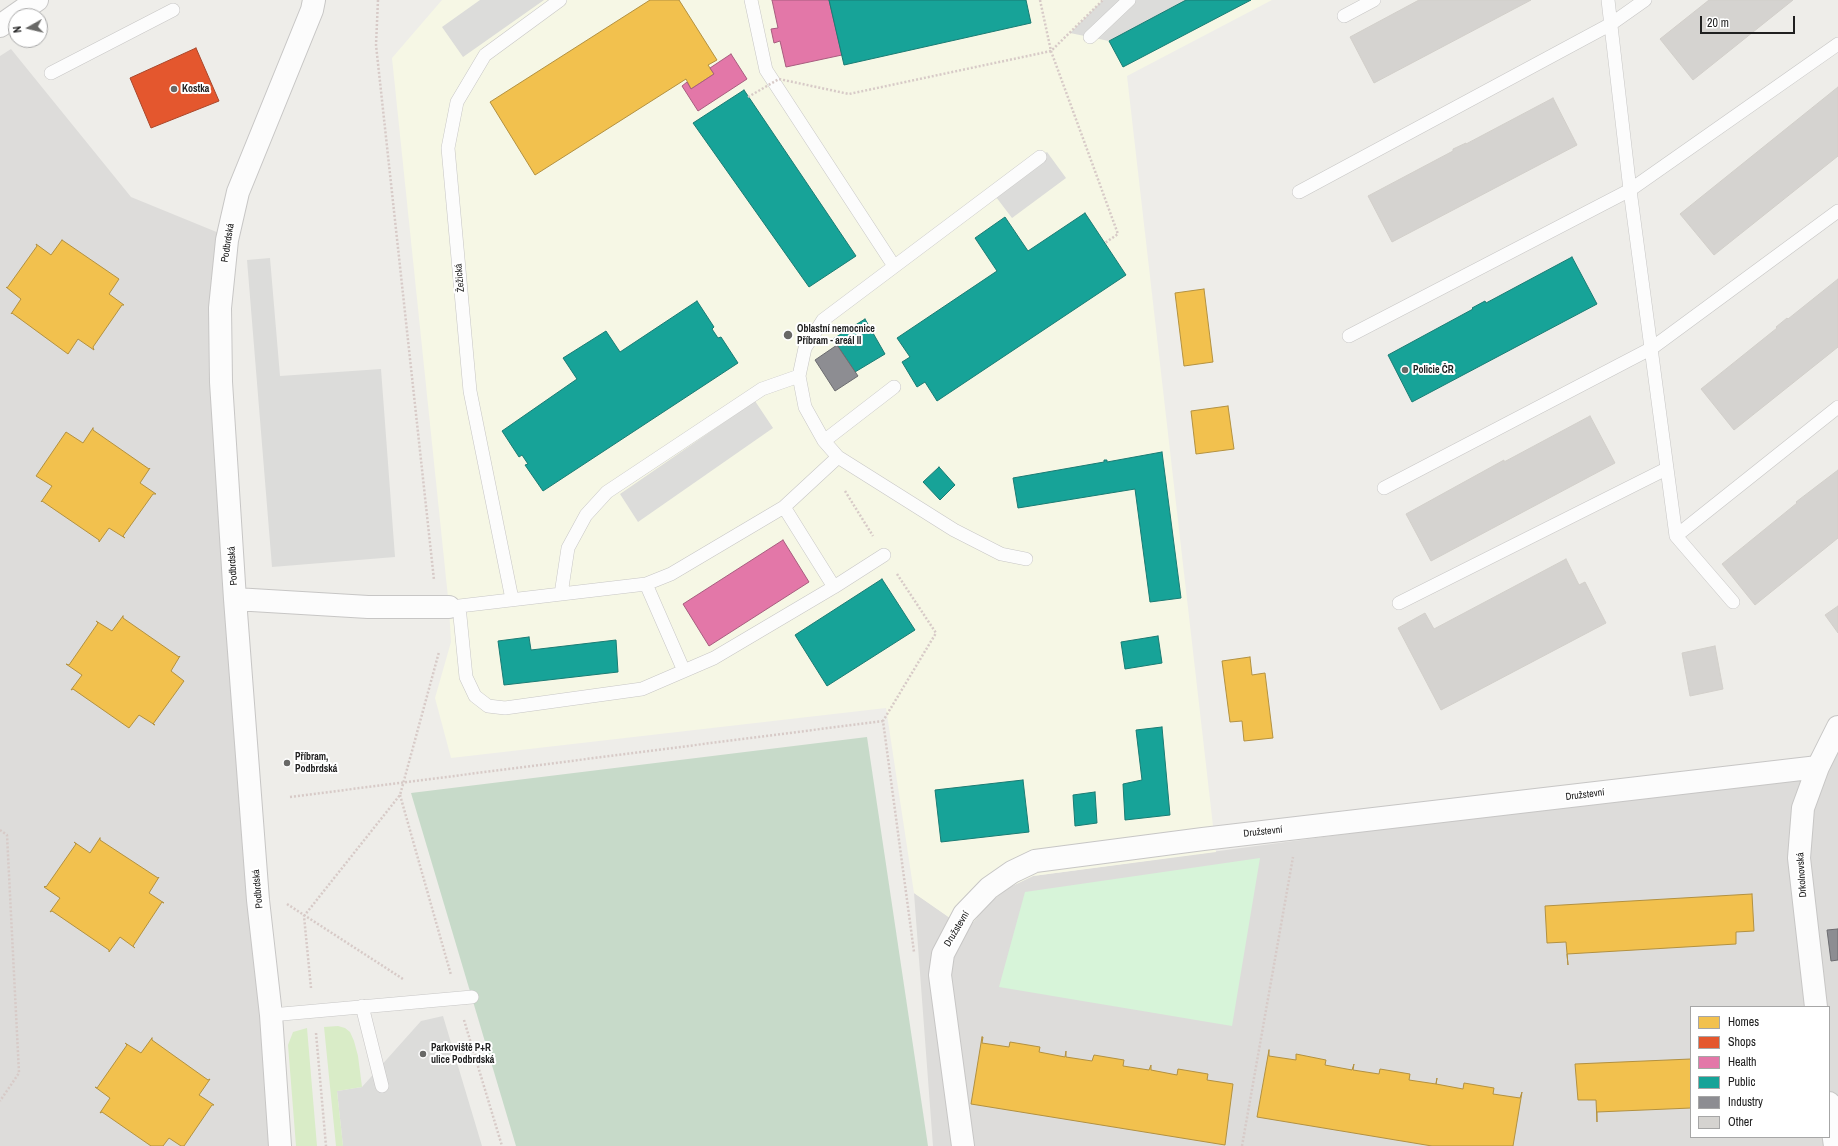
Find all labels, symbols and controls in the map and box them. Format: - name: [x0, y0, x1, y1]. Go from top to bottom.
- north arrow: [8, 8, 48, 48]
- scale bar: [1702, 8, 1797, 34]
- text: 20 m: [1707, 15, 1729, 31]
- text: N: [10, 25, 24, 34]
- place label: Kostka: [182, 83, 209, 95]
- marker: Kostka: [169, 84, 179, 94]
- street label: Podbrdská: [219, 223, 237, 263]
- street label: Žežická: [453, 263, 467, 293]
- place label: Oblastní nemocnice Příbram - areál II: [797, 323, 875, 346]
- marker: Oblastní nemocnice Příbram - areál II: [782, 329, 794, 341]
- place label: Policie ČR: [1413, 364, 1454, 376]
- marker: Policie ČR: [1400, 365, 1410, 375]
- street label: Podbrdská: [226, 546, 240, 586]
- place label: Příbram, Podbrdská: [295, 751, 337, 774]
- marker: Příbram, Podbrdská: [282, 758, 292, 768]
- street label: Družstevní: [1565, 787, 1605, 803]
- street label: Družstevní: [1243, 824, 1283, 840]
- street label: Drkolnovská: [1794, 852, 1810, 898]
- street label: Podbrdská: [250, 869, 266, 909]
- street label: Družstevní: [942, 909, 972, 949]
- legend: [1690, 1006, 1830, 1138]
- text: Homes: [1728, 1014, 1759, 1030]
- text: Shops: [1728, 1034, 1756, 1050]
- place label: Parkoviště P+R ulice Podbrdská: [431, 1042, 494, 1066]
- marker: Parkoviště P+R ulice Podbrdská: [418, 1049, 428, 1059]
- text: Health: [1728, 1054, 1756, 1070]
- text: Public: [1728, 1074, 1755, 1090]
- text: Industry: [1728, 1094, 1763, 1110]
- text: Other: [1728, 1114, 1753, 1130]

